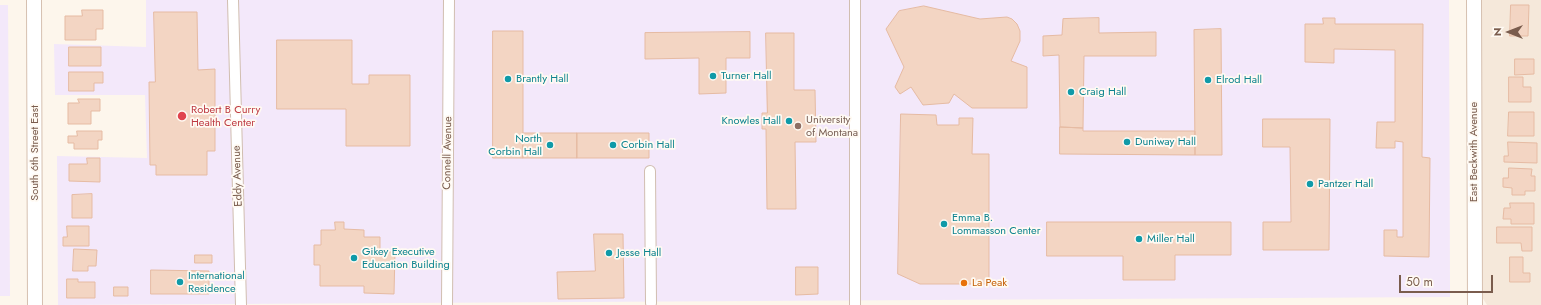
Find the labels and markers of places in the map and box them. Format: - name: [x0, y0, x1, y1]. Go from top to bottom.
- place label: Turner Hall: [721, 69, 772, 83]
- marker: Turner Hall: [708, 71, 718, 81]
- place label: Brantly Hall: [516, 72, 569, 86]
- place label: Elrod Hall: [1216, 73, 1262, 87]
- marker: Brantly Hall: [503, 74, 513, 84]
- marker: Elrod Hall: [1203, 75, 1213, 85]
- place label: Craig Hall: [1079, 85, 1126, 99]
- marker: Craig Hall: [1066, 87, 1076, 97]
- place label: Robert B Curry Health Center: [191, 103, 260, 129]
- marker: Robert B Curry Health Center: [176, 110, 188, 122]
- place label: University of Montana: [806, 113, 858, 139]
- place label: Knowles Hall: [722, 114, 781, 128]
- marker: Knowles Hall: [784, 116, 794, 126]
- marker: University of Montana: [793, 121, 803, 131]
- place label: North Corbin Hall: [488, 132, 542, 158]
- place label: Duniway Hall: [1135, 135, 1196, 149]
- marker: Duniway Hall: [1122, 137, 1132, 147]
- place label: Corbin Hall: [621, 138, 675, 152]
- marker: North Corbin Hall: [545, 140, 555, 150]
- marker: Corbin Hall: [608, 140, 618, 150]
- place label: Pantzer Hall: [1318, 177, 1373, 191]
- marker: Pantzer Hall: [1305, 179, 1315, 189]
- place label: Emma B. Lommasson Center: [952, 211, 1040, 237]
- marker: Emma B. Lommasson Center: [939, 219, 949, 229]
- place label: Miller Hall: [1147, 232, 1195, 246]
- marker: Miller Hall: [1134, 234, 1144, 244]
- place label: Gikey Executive Education Building: [362, 245, 450, 271]
- place label: Jesse Hall: [617, 246, 661, 260]
- marker: Jesse Hall: [604, 248, 614, 258]
- marker: Gikey Executive Education Building: [349, 253, 359, 263]
- place label: International Residence: [188, 269, 245, 295]
- place label: La Peak: [972, 276, 1007, 290]
- marker: International Residence: [175, 277, 185, 287]
- marker: La Peak: [959, 278, 969, 288]

